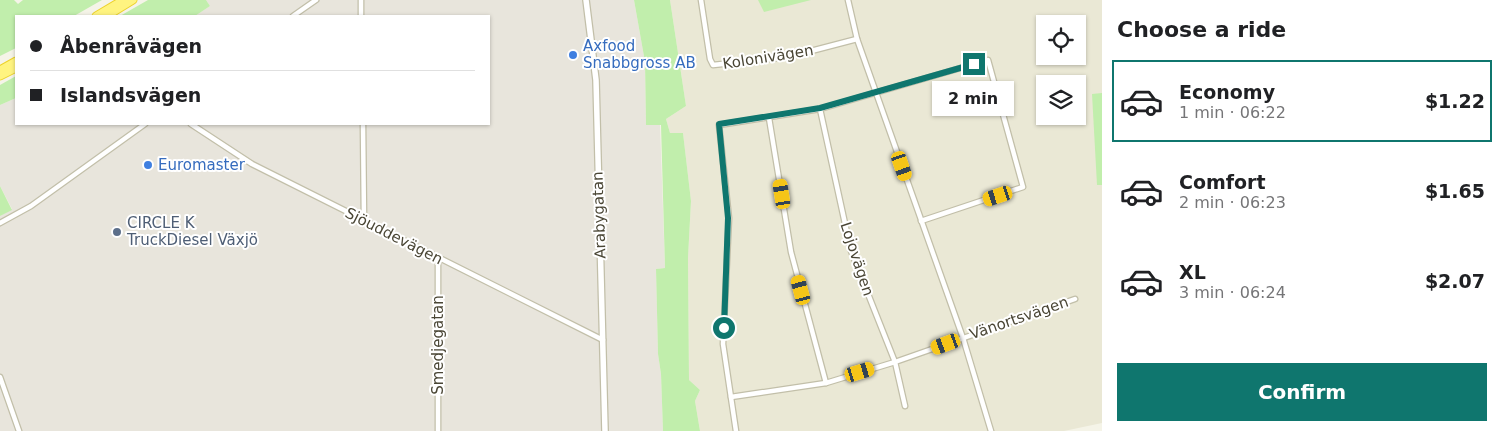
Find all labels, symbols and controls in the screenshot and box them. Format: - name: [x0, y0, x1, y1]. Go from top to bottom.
- map controls: [1036, 15, 1086, 125]
- button: locate: [1036, 15, 1086, 65]
- text: Choose a ride: [1117, 17, 1286, 42]
- text: Åbenråvägen: [60, 35, 202, 57]
- place label: Axfood Snabbgross AB: [583, 37, 696, 72]
- street label: Kolonivägen: [721, 41, 815, 73]
- marker: Axfood Snabbgross AB: [567, 49, 579, 61]
- route end: [963, 53, 985, 75]
- button: layers: [1036, 75, 1086, 125]
- icon: car: [1119, 79, 1164, 124]
- text: Economy: [1179, 81, 1275, 103]
- callout: 2 min: [933, 82, 1015, 116]
- text: Islandsvägen: [60, 84, 201, 106]
- text: 2 min: [948, 89, 998, 108]
- text: $1.22: [1425, 90, 1485, 112]
- text: 1 min · 06:22: [1179, 103, 1286, 122]
- car: [890, 149, 913, 183]
- place label: Euromaster: [158, 156, 246, 174]
- marker: Euromaster: [142, 159, 154, 171]
- icon: car: [1119, 169, 1164, 214]
- street label: Arabygatan: [588, 171, 610, 259]
- text: Comfort: [1179, 171, 1266, 193]
- car: [772, 178, 791, 210]
- text: $1.65: [1425, 180, 1485, 202]
- car: [981, 184, 1014, 208]
- text: 2 min · 06:23: [1179, 193, 1286, 212]
- street label: Sjöuddevägen: [342, 204, 446, 268]
- place label: CIRCLE K TruckDiesel Växjö: [126, 214, 258, 249]
- street label: Lojovägen: [837, 220, 877, 298]
- marker: CIRCLE K TruckDiesel Växjö: [111, 226, 123, 238]
- icon: car: [1119, 259, 1164, 304]
- text: XL: [1179, 261, 1206, 283]
- text: $2.07: [1425, 270, 1485, 292]
- car: [789, 274, 812, 306]
- text: 3 min · 06:24: [1179, 283, 1286, 302]
- street label: Vänortsvägen: [967, 293, 1071, 343]
- street label: Smedjegatan: [429, 295, 447, 395]
- route start: [713, 317, 735, 339]
- car: [929, 332, 962, 356]
- car: [843, 360, 876, 384]
- button: Confirm: [1117, 363, 1487, 421]

